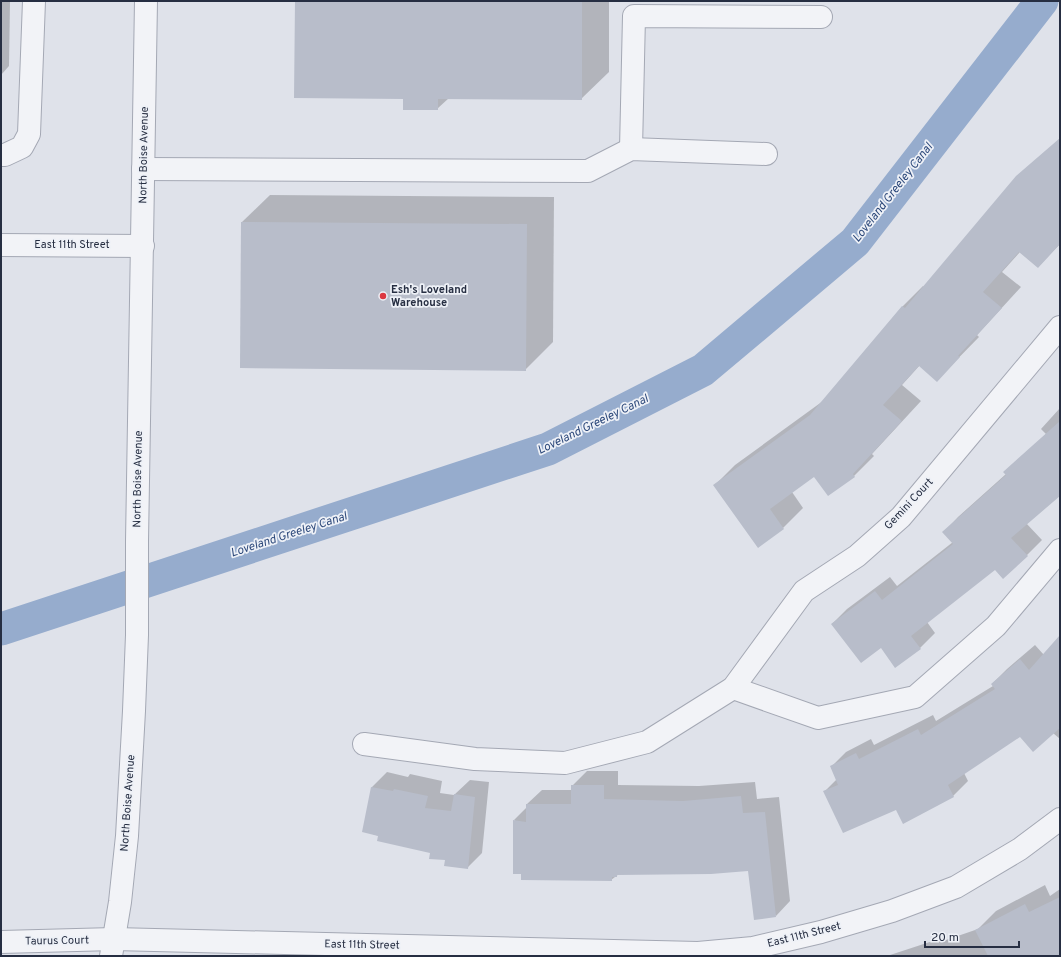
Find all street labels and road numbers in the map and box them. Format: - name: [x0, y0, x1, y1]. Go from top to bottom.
- street label: North Boise Avenue: [136, 106, 152, 204]
- street label: East 11th Street: [34, 238, 110, 252]
- street label: North Boise Avenue: [130, 430, 146, 528]
- street label: Gemini Court: [882, 475, 936, 533]
- street label: North Boise Avenue: [118, 754, 138, 852]
- street label: East 11th Street: [766, 919, 842, 951]
- street label: Taurus Court: [25, 933, 89, 949]
- street label: East 11th Street: [324, 937, 400, 953]

